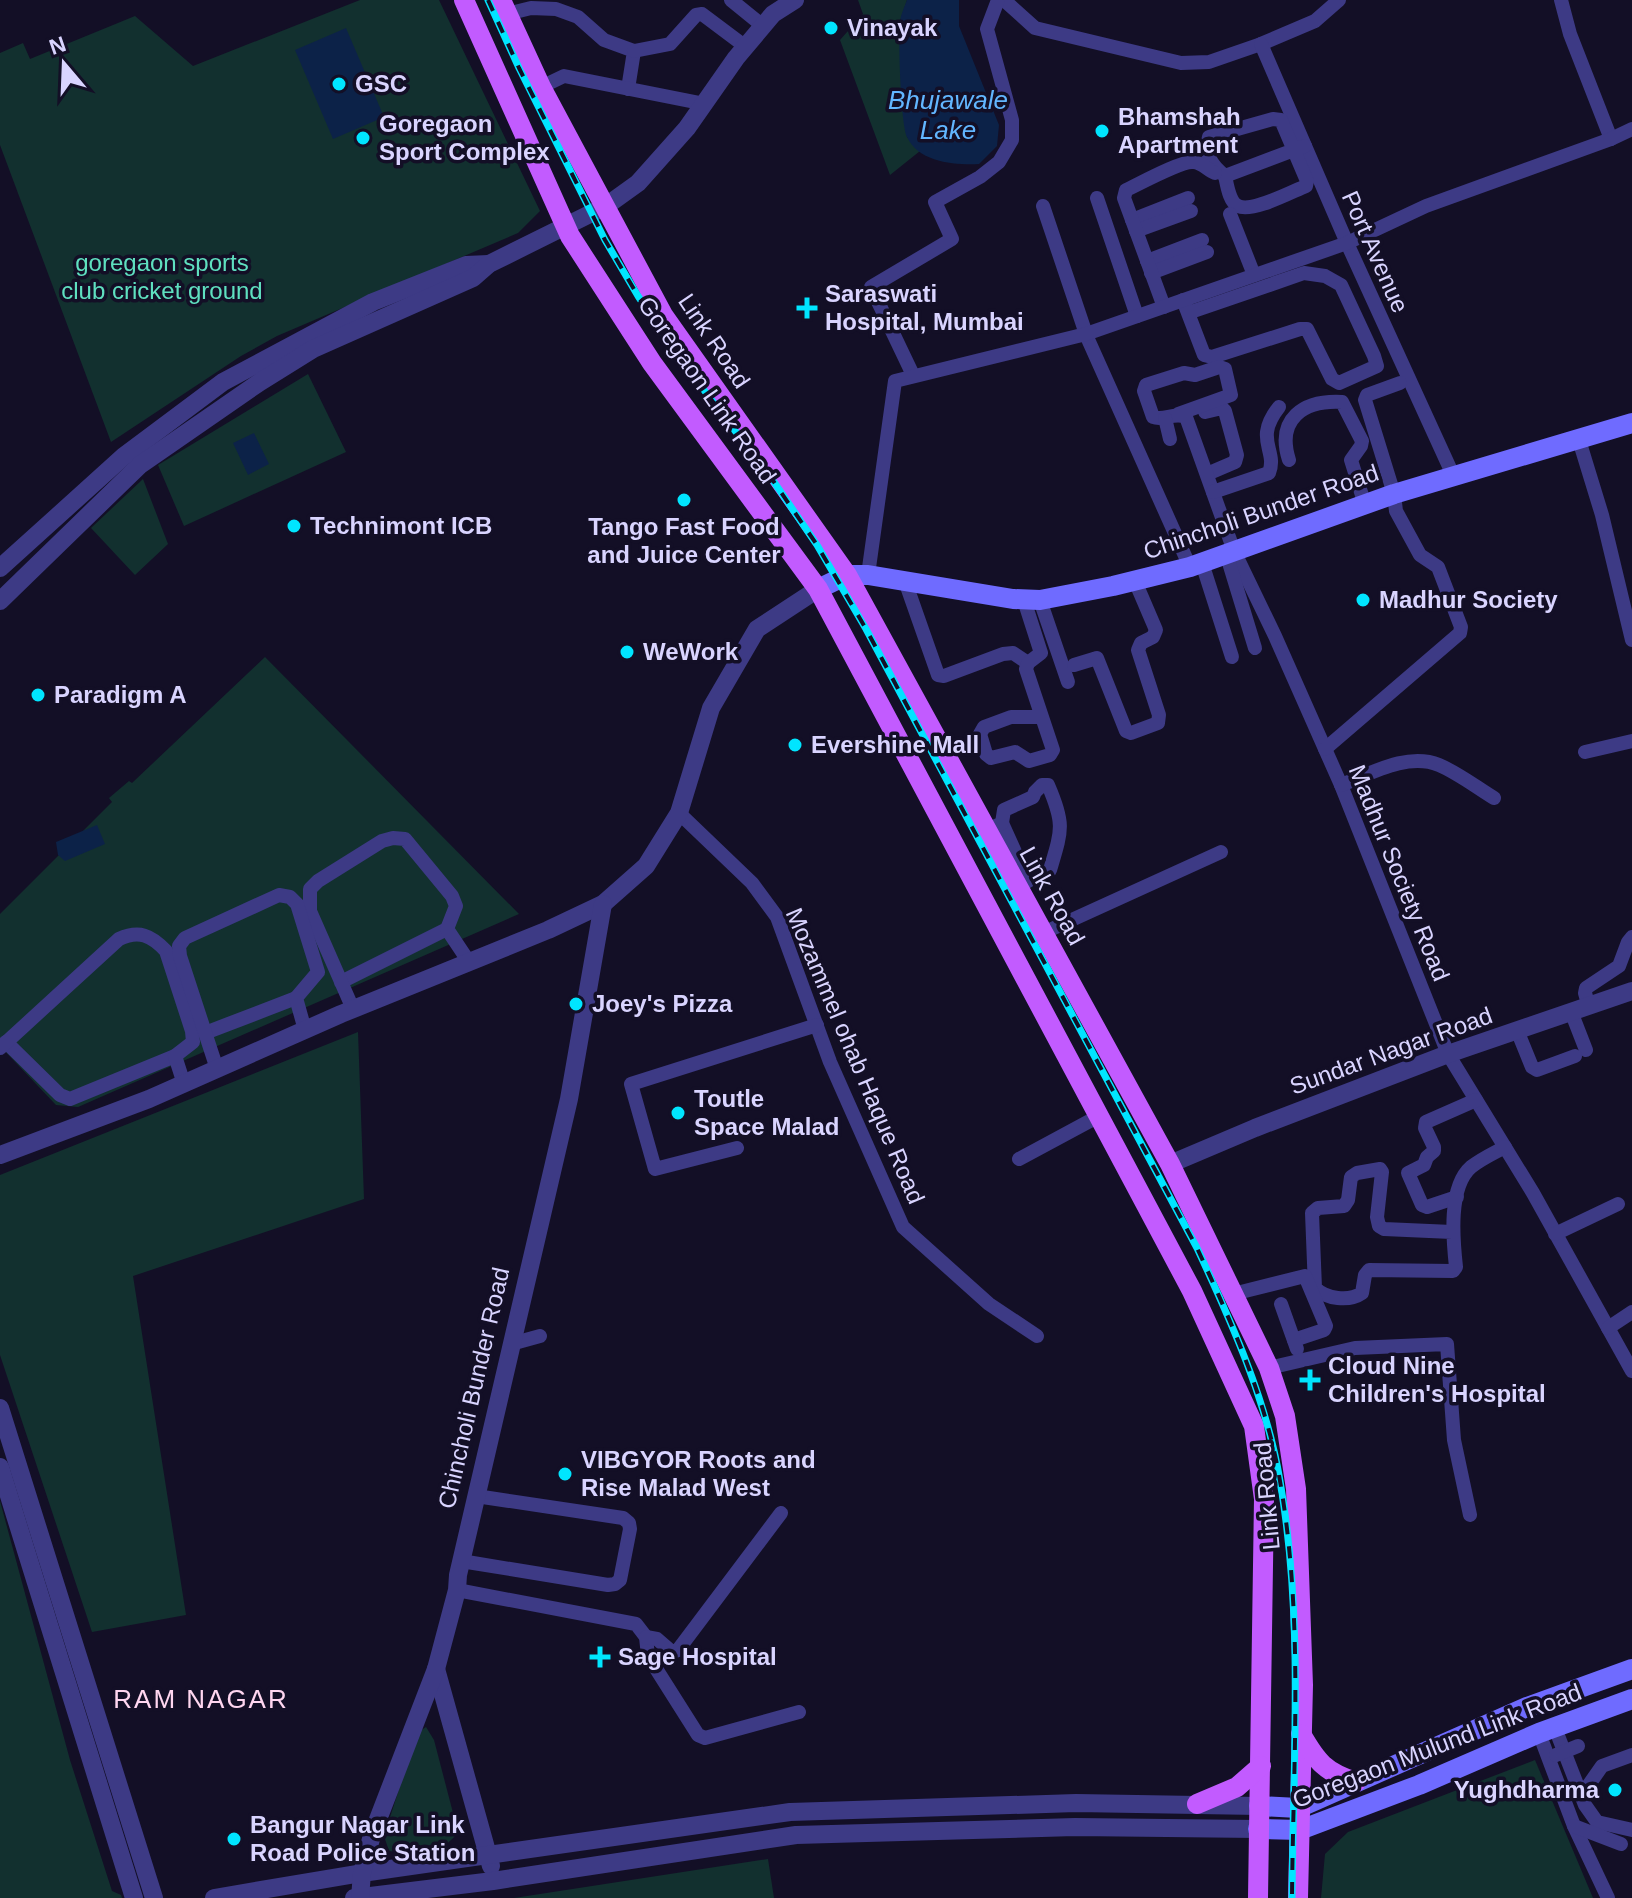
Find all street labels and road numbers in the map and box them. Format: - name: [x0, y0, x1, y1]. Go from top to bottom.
- street label: Port Avenue: [1337, 187, 1414, 317]
- street label: Link Road: [673, 288, 756, 393]
- street label: Goregaon Link Road: [633, 291, 782, 488]
- street label: Chincholi Bunder Road: [1140, 459, 1382, 564]
- street label: Madhur Society Road: [1344, 761, 1455, 985]
- street label: Link Road: [1014, 842, 1090, 950]
- street label: Mozammel ohab Haque Road: [781, 904, 930, 1208]
- street label: Sundar Nagar Road: [1286, 1001, 1496, 1100]
- street label: Chincholi Bunder Road: [433, 1265, 514, 1511]
- street label: Link Road: [1248, 1441, 1285, 1551]
- street label: Goregaon Mulund Link Road: [1289, 1678, 1585, 1813]

